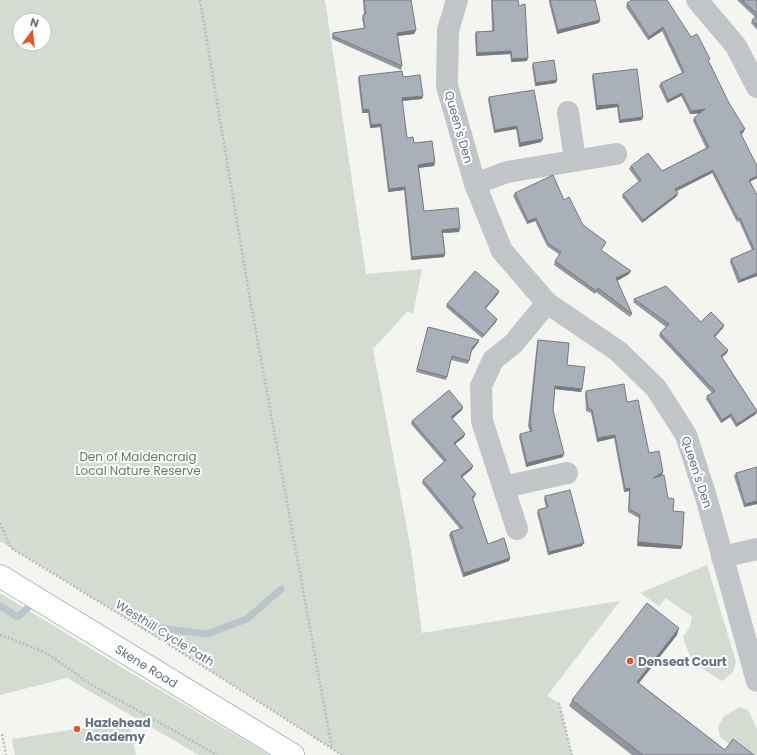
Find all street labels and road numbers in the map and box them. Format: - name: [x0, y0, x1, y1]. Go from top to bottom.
- street label: Queen's Den: [441, 89, 477, 165]
- street label: Queen's Den: [677, 434, 717, 510]
- street label: Westhill Cycle Path: [112, 596, 218, 670]
- street label: Skene Road: [112, 640, 181, 691]

